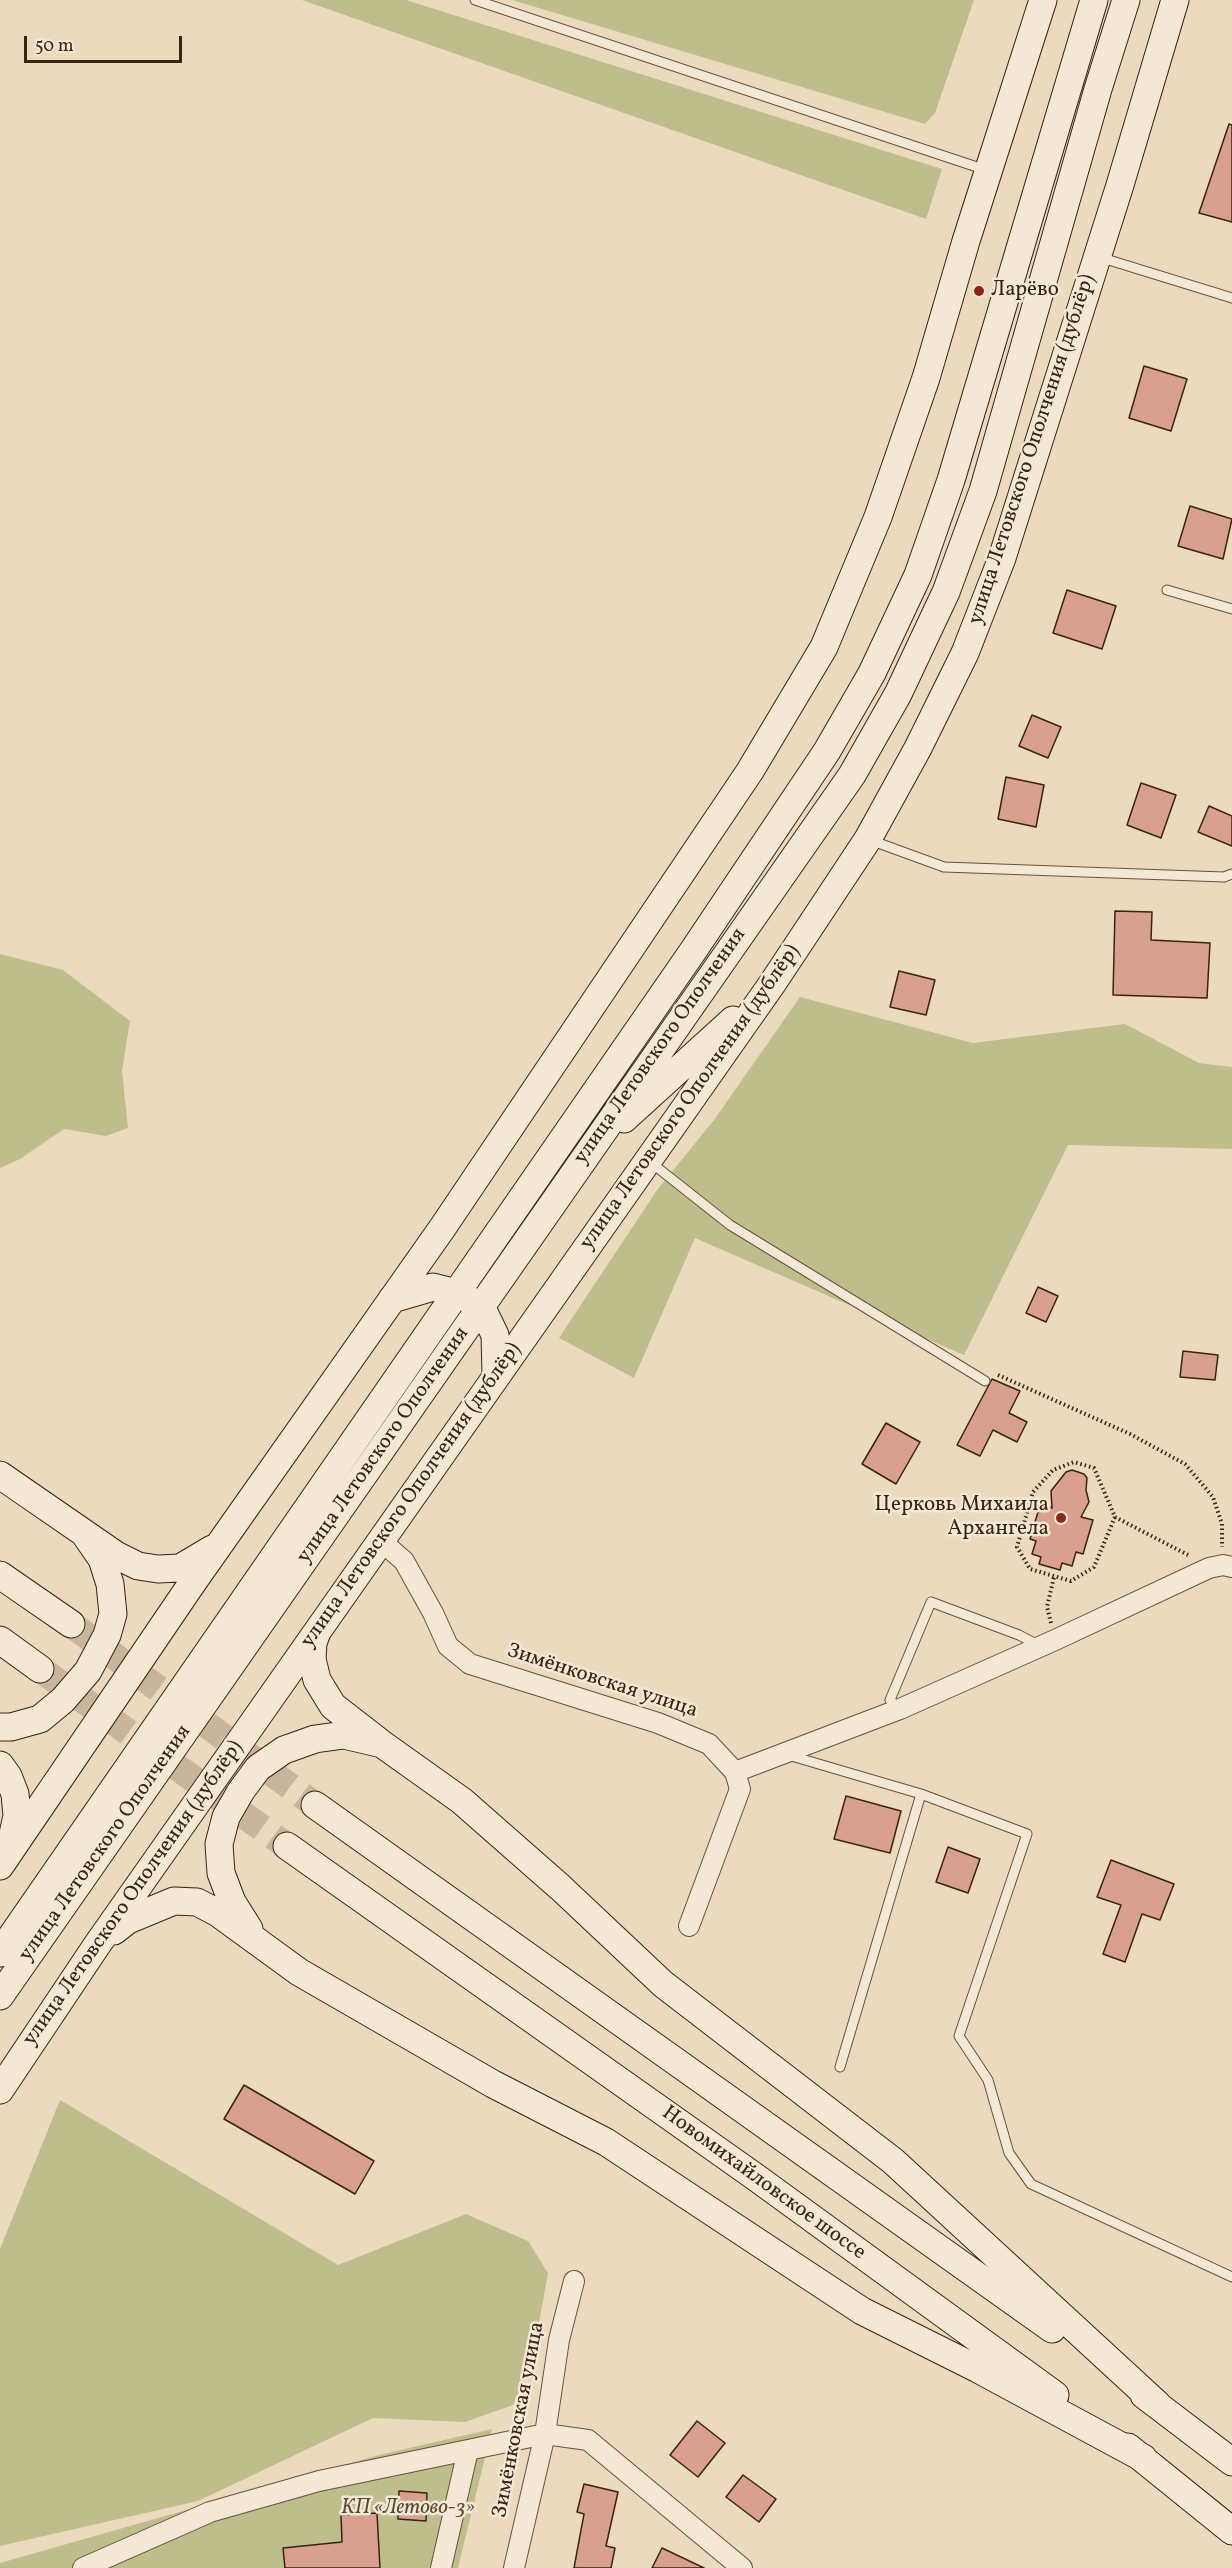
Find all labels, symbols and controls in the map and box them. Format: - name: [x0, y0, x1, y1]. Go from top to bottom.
- scale bar: [27, 24, 184, 62]
- text: 50 m: [35, 34, 74, 59]
- street label: улица Летовского Ополчения (дублёр): [964, 272, 1102, 628]
- place label: Ларёво: [991, 278, 1059, 304]
- marker: Ларёво: [972, 284, 986, 298]
- street label: улица Летовского Ополчения: [570, 924, 752, 1170]
- street label: улица Летовского Ополчения (дублёр): [575, 941, 807, 1255]
- street label: улица Летовского Ополчения: [293, 1323, 475, 1569]
- street label: улица Летовского Ополчения (дублёр): [296, 1339, 528, 1653]
- place label: Церковь Михаила Архангела: [874, 1493, 1049, 1543]
- marker: Церковь Михаила Архангела: [1054, 1511, 1068, 1525]
- street label: Зимёнковская улица: [503, 1639, 701, 1725]
- street label: улица Летовского Ополчения: [15, 1721, 197, 1967]
- street label: улица Летовского Ополчения (дублёр): [18, 1737, 250, 2051]
- street label: Новомихайловское шоссе: [656, 2101, 870, 2267]
- street label: Зимёнковская улица: [489, 2320, 551, 2520]
- park label: КП «Летово-3»: [341, 2496, 475, 2522]

